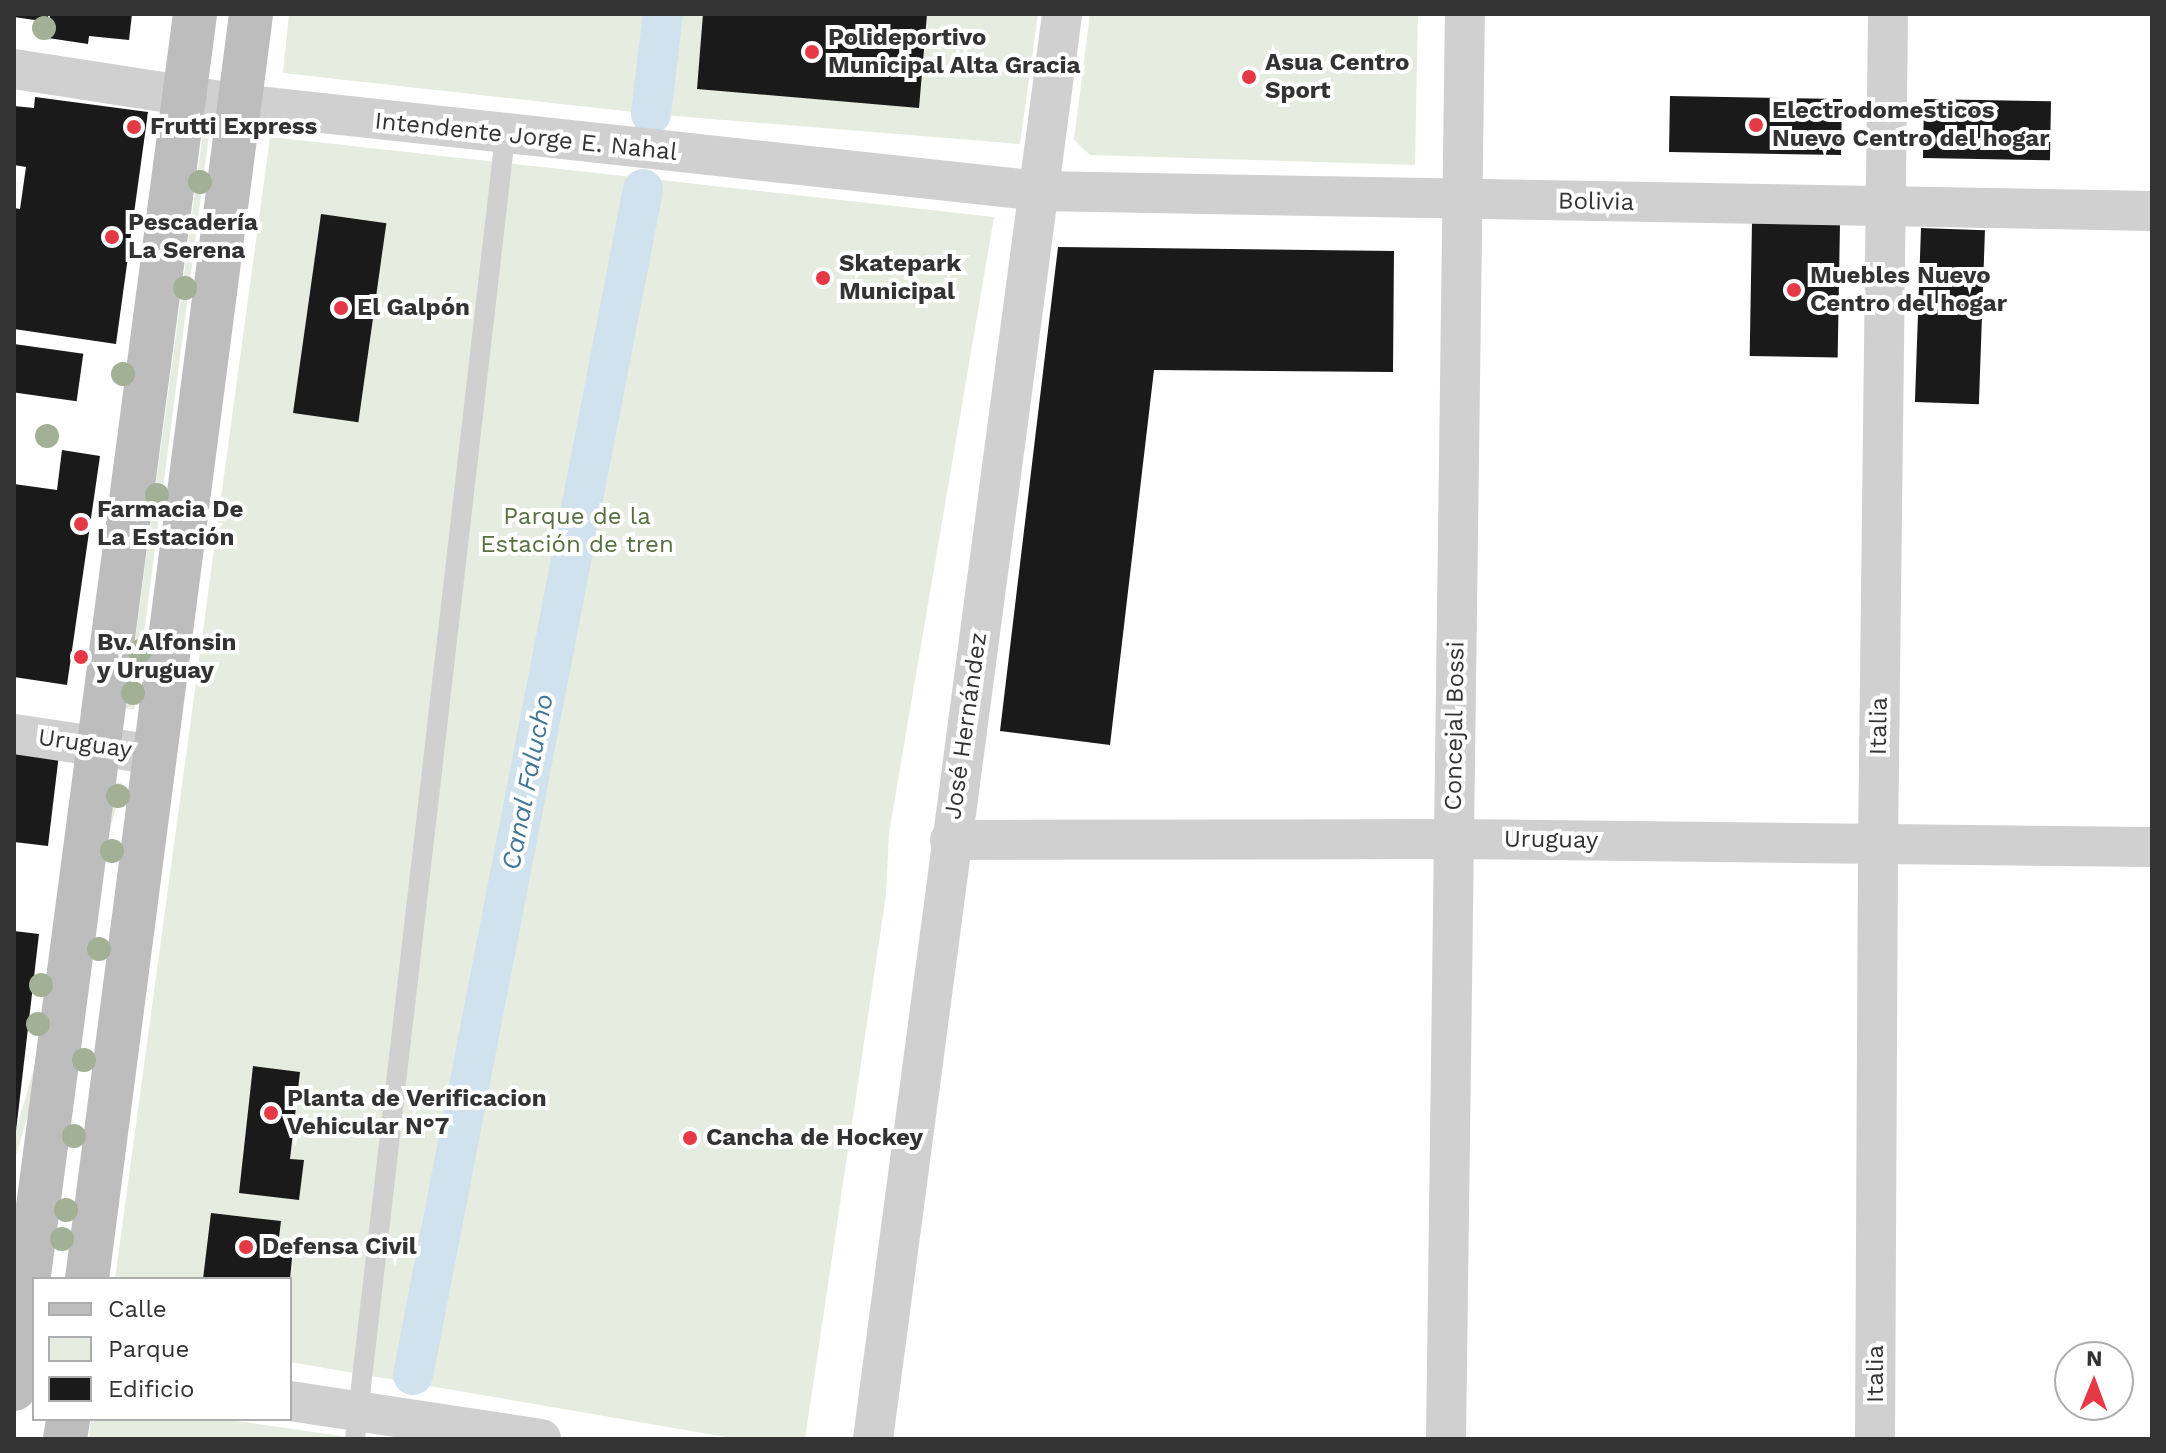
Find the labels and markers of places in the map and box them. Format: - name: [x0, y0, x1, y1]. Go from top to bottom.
- place label: Polideportivo Municipal Alta Gracia: [828, 24, 1082, 80]
- marker: Polideportivo Municipal Alta Gracia: [803, 43, 821, 61]
- place label: Asua Centro Sport: [1265, 49, 1410, 105]
- marker: Asua Centro Sport: [1240, 68, 1258, 86]
- place label: Electrodomesticos Nuevo Centro del hogar: [1772, 97, 2050, 153]
- place label: Frutti Express: [150, 113, 317, 141]
- marker: Electrodomesticos Nuevo Centro del hogar: [1747, 116, 1765, 134]
- marker: Frutti Express: [125, 118, 143, 136]
- place label: Pescadería La Serena: [128, 209, 258, 265]
- marker: Pescadería La Serena: [103, 228, 121, 246]
- place label: Skatepark Municipal: [839, 250, 961, 306]
- place label: Muebles Nuevo Centro del hogar: [1810, 262, 2007, 318]
- marker: Skatepark Municipal: [814, 269, 832, 287]
- marker: Muebles Nuevo Centro del hogar: [1785, 281, 1803, 299]
- place label: El Galpón: [357, 294, 470, 322]
- marker: El Galpón: [332, 299, 350, 317]
- place label: Farmacia De La Estación: [97, 496, 244, 552]
- marker: Farmacia De La Estación: [72, 515, 90, 533]
- place label: Bv. Alfonsin y Uruguay: [97, 629, 237, 685]
- marker: Bv. Alfonsin y Uruguay: [72, 648, 90, 666]
- place label: Planta de Verificacion Vehicular N°7: [287, 1085, 547, 1141]
- marker: Planta de Verificacion Vehicular N°7: [262, 1104, 280, 1122]
- place label: Cancha de Hockey: [706, 1124, 923, 1152]
- marker: Cancha de Hockey: [681, 1129, 699, 1147]
- place label: Defensa Civil: [262, 1233, 417, 1261]
- marker: Defensa Civil: [237, 1238, 255, 1256]

